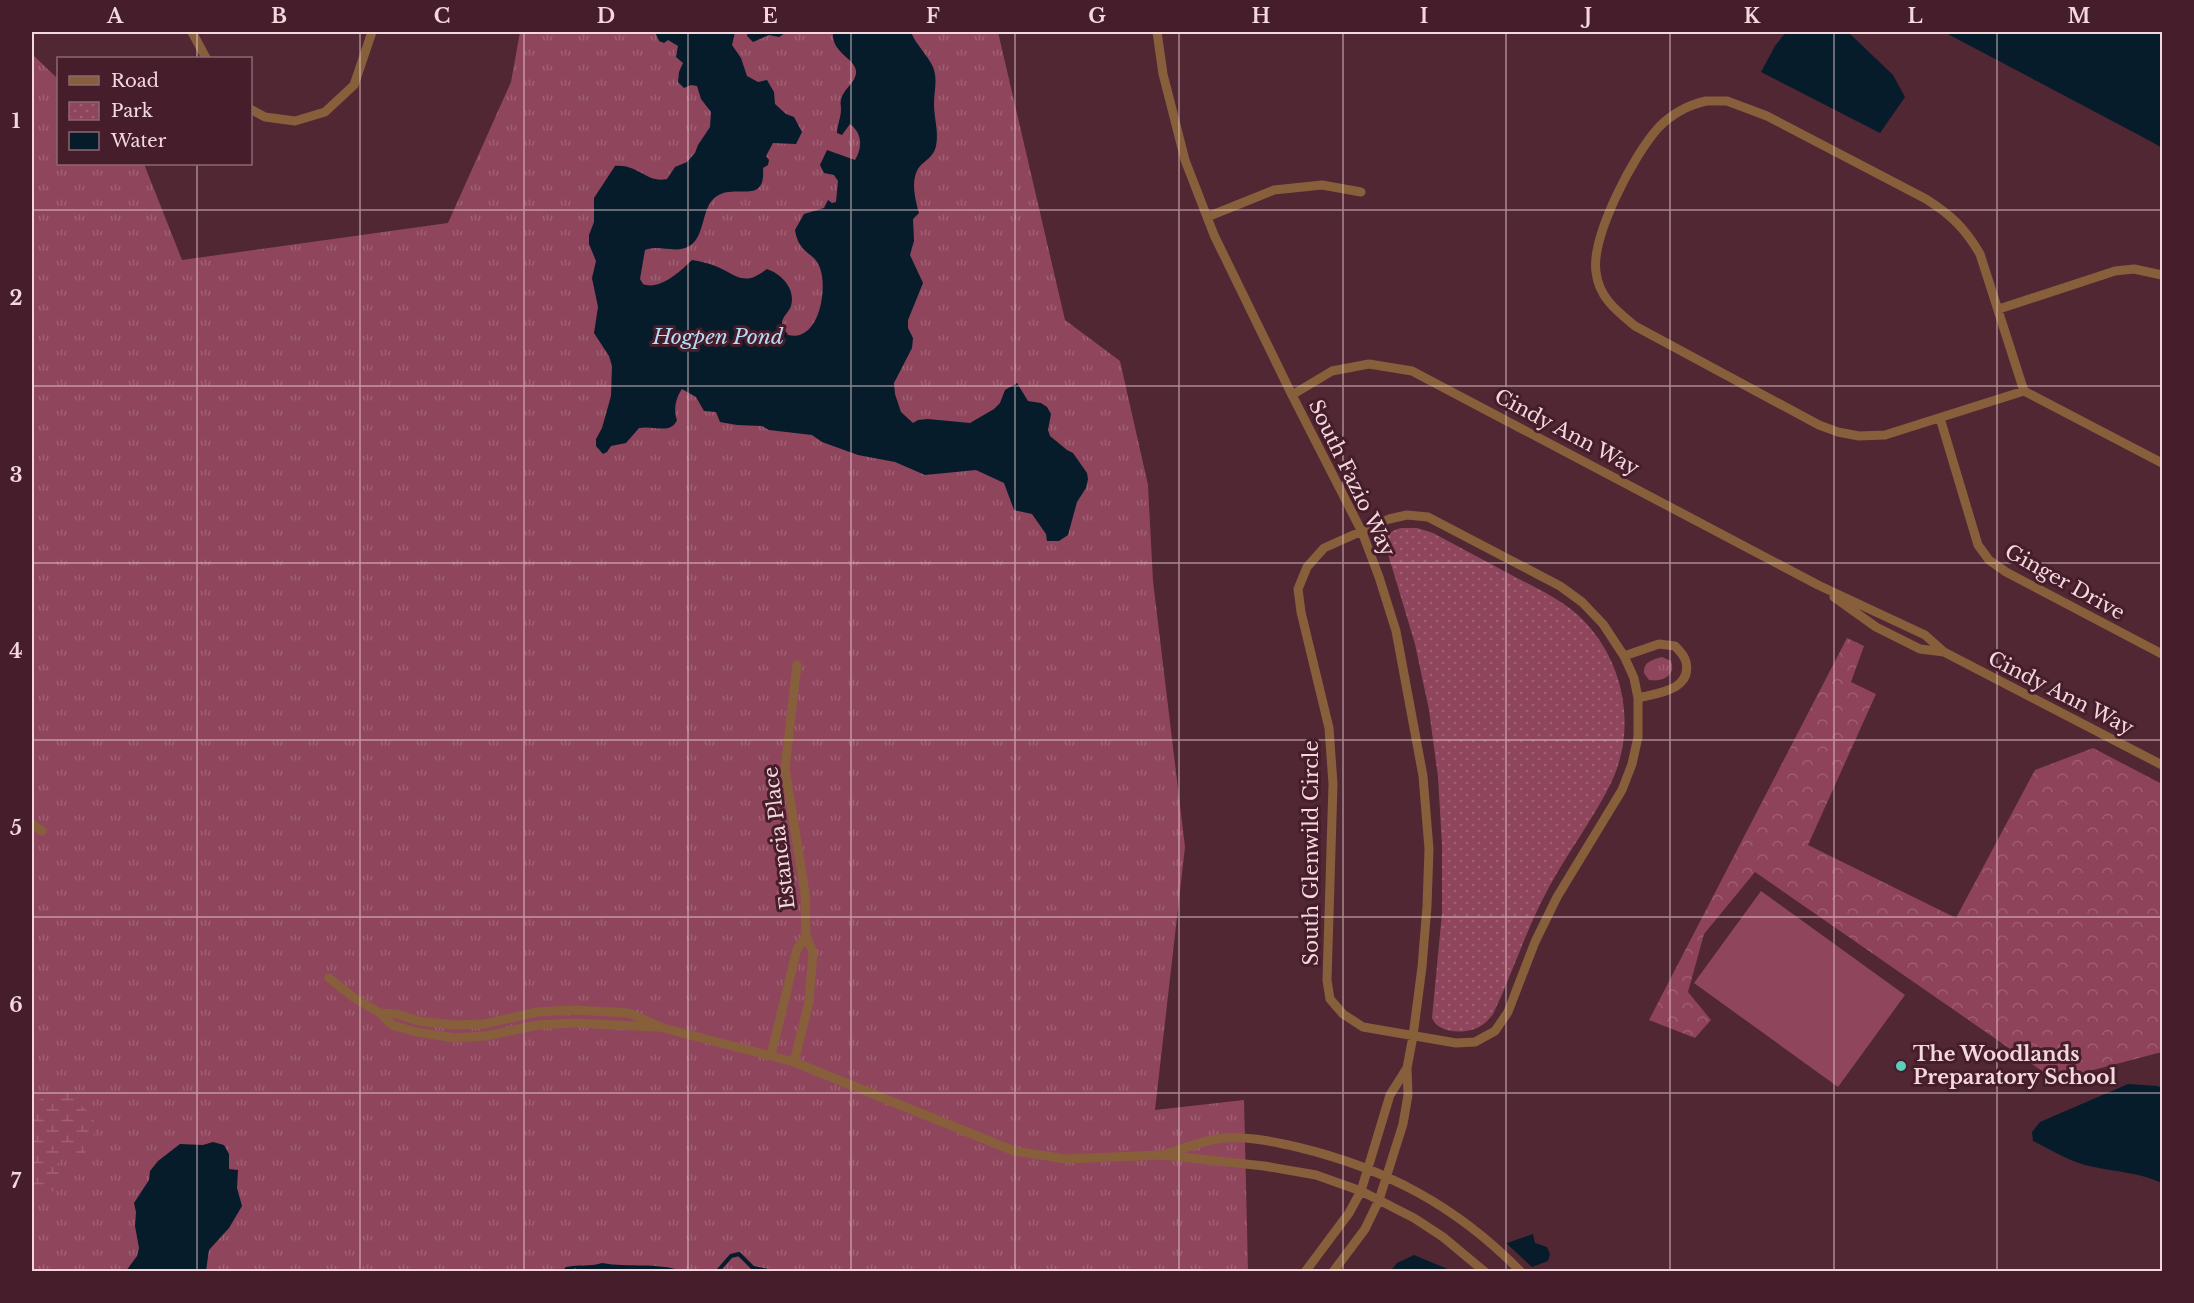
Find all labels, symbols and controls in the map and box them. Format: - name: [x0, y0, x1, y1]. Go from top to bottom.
- text: A: [106, 4, 124, 28]
- text: B: [271, 4, 287, 28]
- text: C: [434, 4, 450, 28]
- text: D: [597, 4, 615, 28]
- text: E: [762, 4, 778, 28]
- text: F: [926, 4, 940, 28]
- text: G: [1088, 4, 1106, 28]
- text: H: [1252, 4, 1271, 28]
- text: I: [1420, 4, 1428, 28]
- text: J: [1580, 4, 1592, 28]
- text: K: [1744, 4, 1761, 28]
- text: L: [1907, 4, 1923, 28]
- text: M: [2068, 4, 2091, 28]
- legend: [57, 57, 252, 165]
- text: Road: [111, 70, 159, 92]
- text: Park: [111, 100, 153, 122]
- text: 1: [12, 109, 21, 133]
- text: Water: [110, 130, 167, 152]
- text: 2: [9, 286, 23, 310]
- water label: Hogpen Pond: [652, 324, 784, 350]
- street label: Cindy Ann Way: [1491, 384, 1644, 480]
- street label: South Fazio Way: [1304, 396, 1400, 560]
- text: 3: [10, 463, 22, 487]
- street label: Ginger Drive: [2001, 539, 2129, 625]
- text: 4: [9, 639, 23, 663]
- street label: Cindy Ann Way: [1984, 646, 2138, 740]
- street label: South Glenwild Circle: [1299, 740, 1323, 966]
- street label: Estancia Place: [758, 765, 800, 911]
- text: 5: [10, 816, 22, 840]
- text: 6: [9, 993, 23, 1017]
- place label: The Woodlands Preparatory School: [1913, 1042, 2117, 1089]
- marker: The Woodlands Preparatory School: [1894, 1059, 1908, 1073]
- text: 7: [11, 1169, 22, 1193]

